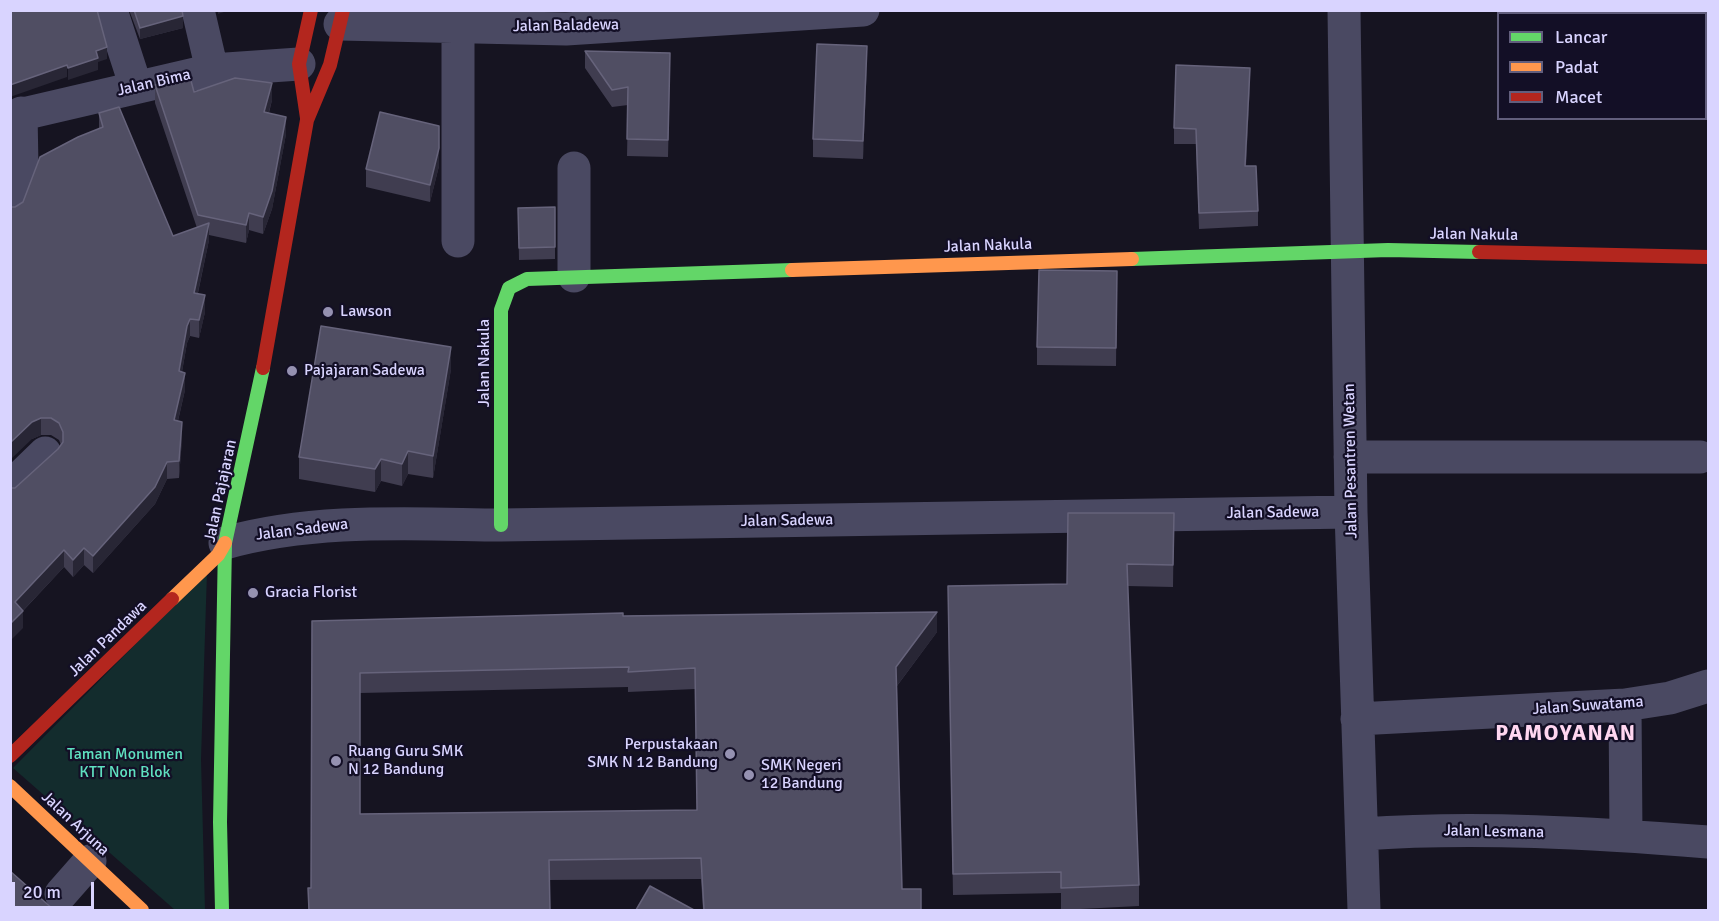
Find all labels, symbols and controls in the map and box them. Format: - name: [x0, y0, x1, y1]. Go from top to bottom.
- legend: [1497, 12, 1707, 120]
- street label: Jalan Baladewa: [513, 15, 619, 37]
- text: Lancar: [1555, 26, 1607, 48]
- text: Padat: [1555, 56, 1599, 78]
- street label: Jalan Bima: [115, 65, 193, 101]
- text: Macet: [1555, 86, 1602, 108]
- street label: Jalan Nakula: [1430, 225, 1518, 245]
- street label: Jalan Nakula: [944, 235, 1032, 257]
- place label: Lawson: [340, 302, 392, 322]
- marker: Lawson: [321, 305, 335, 319]
- street label: Jalan Nakula: [475, 319, 495, 407]
- place label: Pajajaran Sadewa: [304, 361, 425, 381]
- marker: Pajajaran Sadewa: [285, 364, 299, 378]
- street label: Jalan Pesantren Wetan: [1340, 383, 1362, 539]
- street label: Jalan Pajajaran: [201, 438, 241, 544]
- street label: Jalan Sadewa: [1226, 503, 1320, 523]
- street label: Jalan Sadewa: [740, 511, 834, 531]
- street label: Jalan Sadewa: [255, 515, 349, 545]
- place label: Gracia Florist: [265, 583, 357, 603]
- marker: Gracia Florist: [246, 586, 260, 600]
- street label: Jalan Pandawa: [65, 597, 151, 681]
- street label: Jalan Suwatama: [1532, 693, 1644, 719]
- district label: PAMOYANAN: [1495, 721, 1637, 747]
- place label: Perpustakaan SMK N 12 Bandung: [587, 735, 718, 773]
- place label: Ruang Guru SMK N 12 Bandung: [348, 742, 463, 780]
- park label: Taman Monumen KTT Non Blok: [67, 745, 183, 783]
- marker: Perpustakaan SMK N 12 Bandung: [723, 747, 737, 761]
- marker: Ruang Guru SMK N 12 Bandung: [329, 754, 343, 768]
- place label: SMK Negeri 12 Bandung: [761, 756, 843, 794]
- marker: SMK Negeri 12 Bandung: [742, 768, 756, 782]
- street label: Jalan Arjuna: [37, 788, 113, 860]
- street label: Jalan Lesmana: [1444, 822, 1544, 842]
- scale bar: [15, 870, 98, 908]
- text: 20 m: [23, 881, 61, 903]

